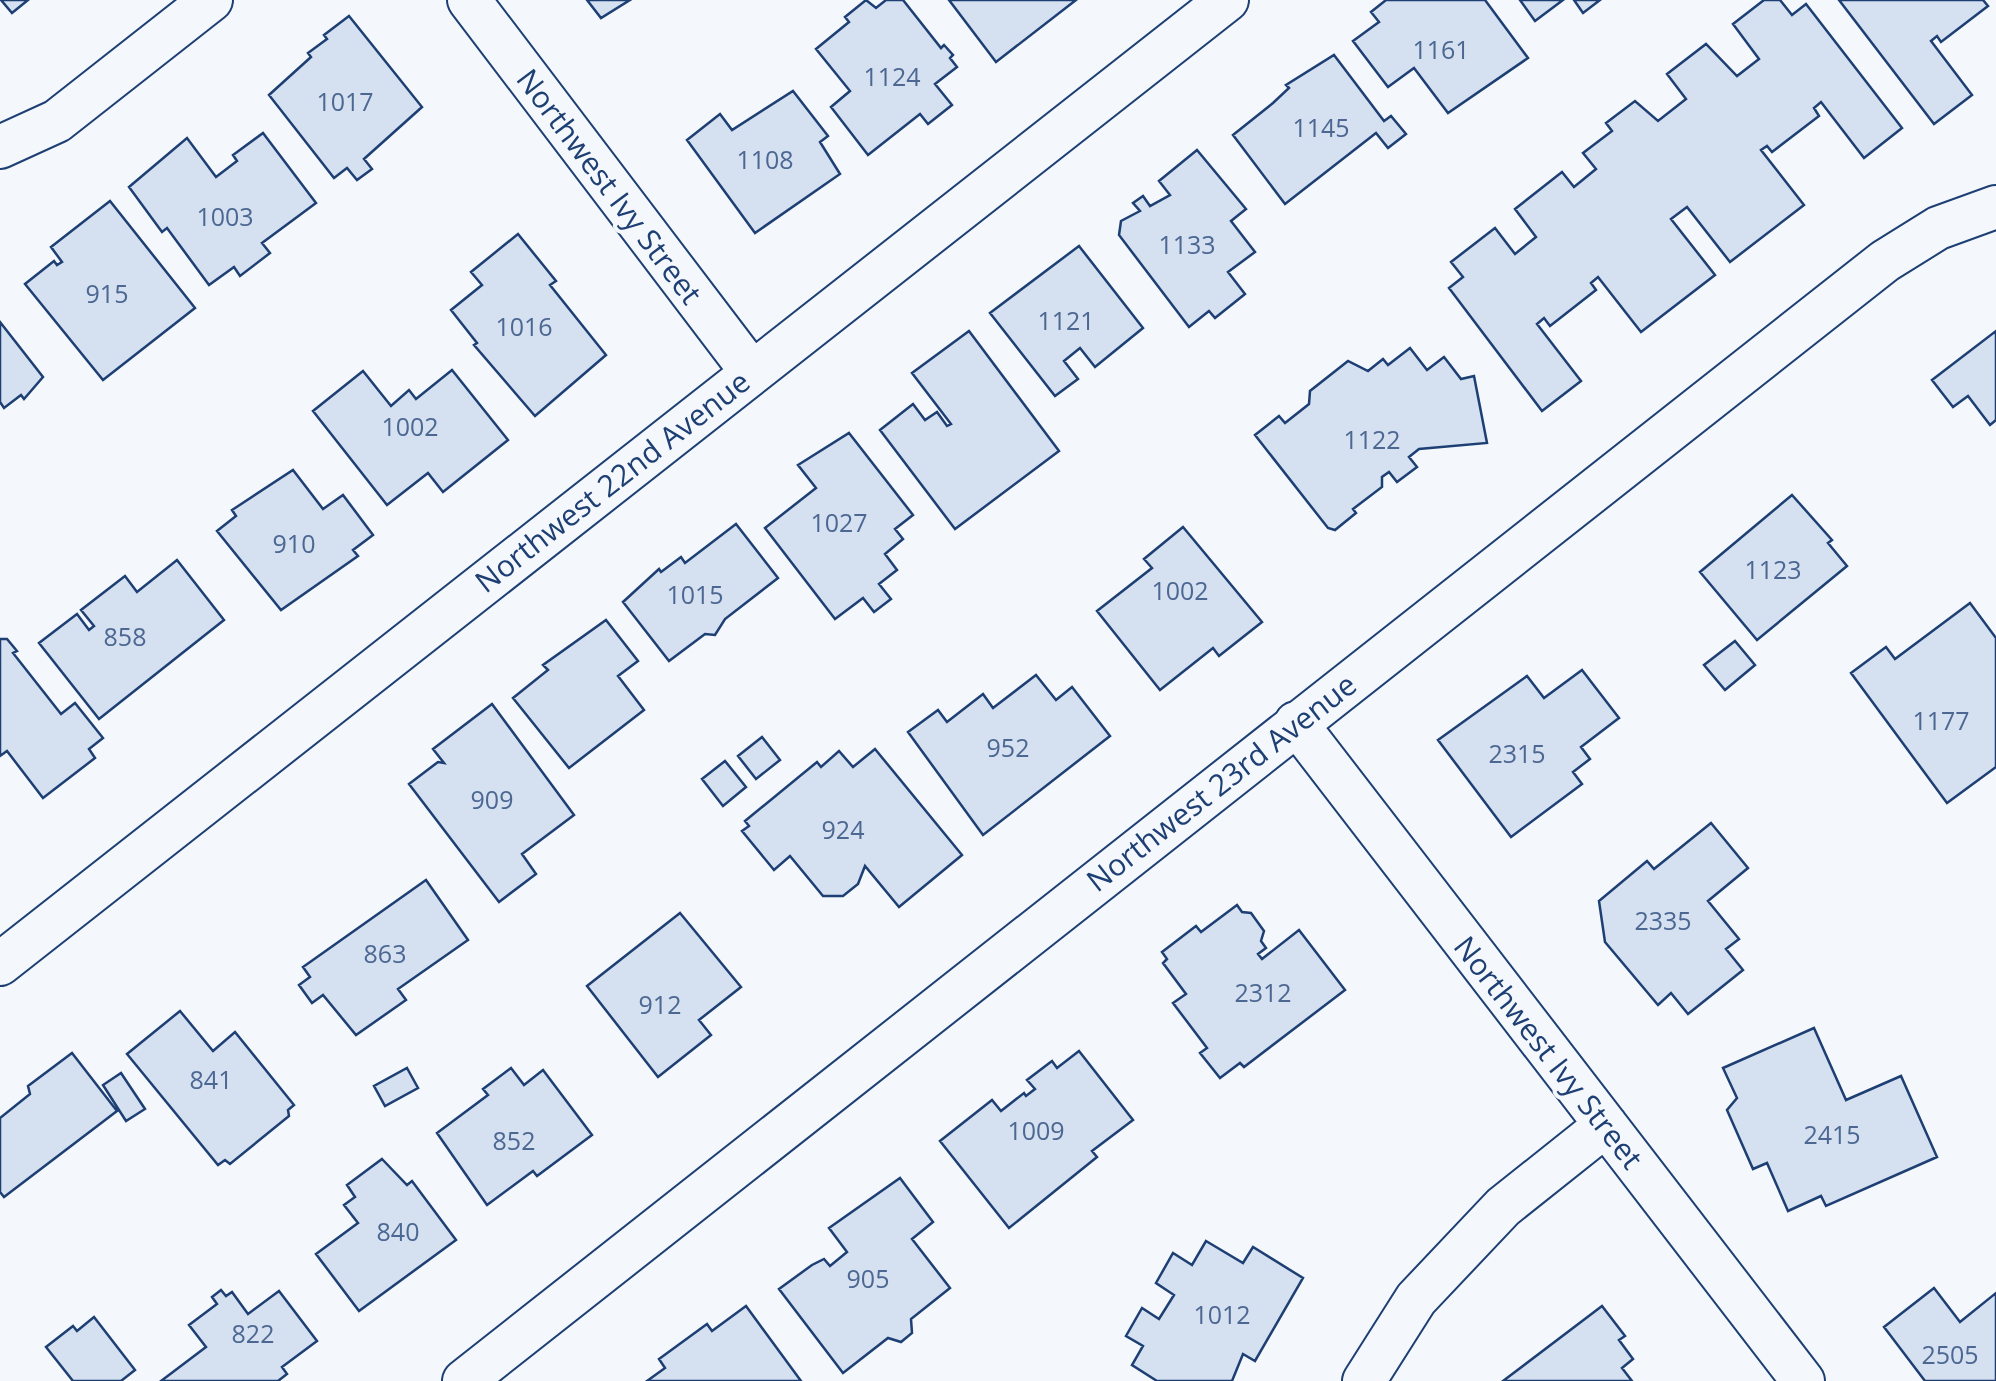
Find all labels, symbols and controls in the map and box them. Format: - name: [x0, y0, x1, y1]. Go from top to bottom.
- house number: 1161: [1412, 32, 1470, 66]
- house number: 1124: [863, 59, 921, 93]
- street label: Northwest Ivy Street: [508, 60, 712, 312]
- house number: 1017: [316, 84, 374, 118]
- house number: 1145: [1292, 110, 1350, 144]
- house number: 1108: [736, 142, 794, 176]
- house number: 1003: [196, 199, 254, 233]
- house number: 1133: [1158, 227, 1216, 261]
- house number: 915: [86, 276, 128, 310]
- house number: 1121: [1037, 303, 1095, 337]
- house number: 1016: [495, 309, 553, 343]
- street label: Northwest 22nd Avenue: [466, 361, 758, 601]
- house number: 1002: [381, 409, 439, 443]
- house number: 1122: [1343, 422, 1401, 456]
- house number: 1027: [810, 505, 868, 539]
- house number: 910: [273, 526, 315, 560]
- house number: 1123: [1744, 552, 1802, 586]
- house number: 1002: [1151, 573, 1209, 607]
- house number: 1015: [666, 577, 724, 611]
- house number: 858: [104, 619, 146, 653]
- street label: Northwest 23rd Avenue: [1078, 664, 1364, 900]
- house number: 1177: [1912, 703, 1970, 737]
- house number: 952: [987, 730, 1029, 764]
- house number: 2315: [1488, 736, 1546, 770]
- house number: 909: [471, 782, 513, 816]
- house number: 924: [822, 812, 864, 846]
- house number: 2335: [1634, 903, 1692, 937]
- street label: Northwest Ivy Street: [1445, 927, 1653, 1177]
- house number: 863: [364, 936, 406, 970]
- house number: 2312: [1234, 975, 1292, 1009]
- house number: 912: [639, 987, 681, 1021]
- house number: 841: [190, 1062, 232, 1096]
- house number: 1009: [1007, 1113, 1065, 1147]
- house number: 2415: [1803, 1117, 1861, 1151]
- house number: 852: [493, 1123, 535, 1157]
- house number: 840: [377, 1214, 419, 1248]
- house number: 905: [847, 1261, 889, 1295]
- house number: 1012: [1193, 1297, 1251, 1331]
- house number: 822: [232, 1316, 274, 1350]
- house number: 2505: [1921, 1337, 1979, 1371]

